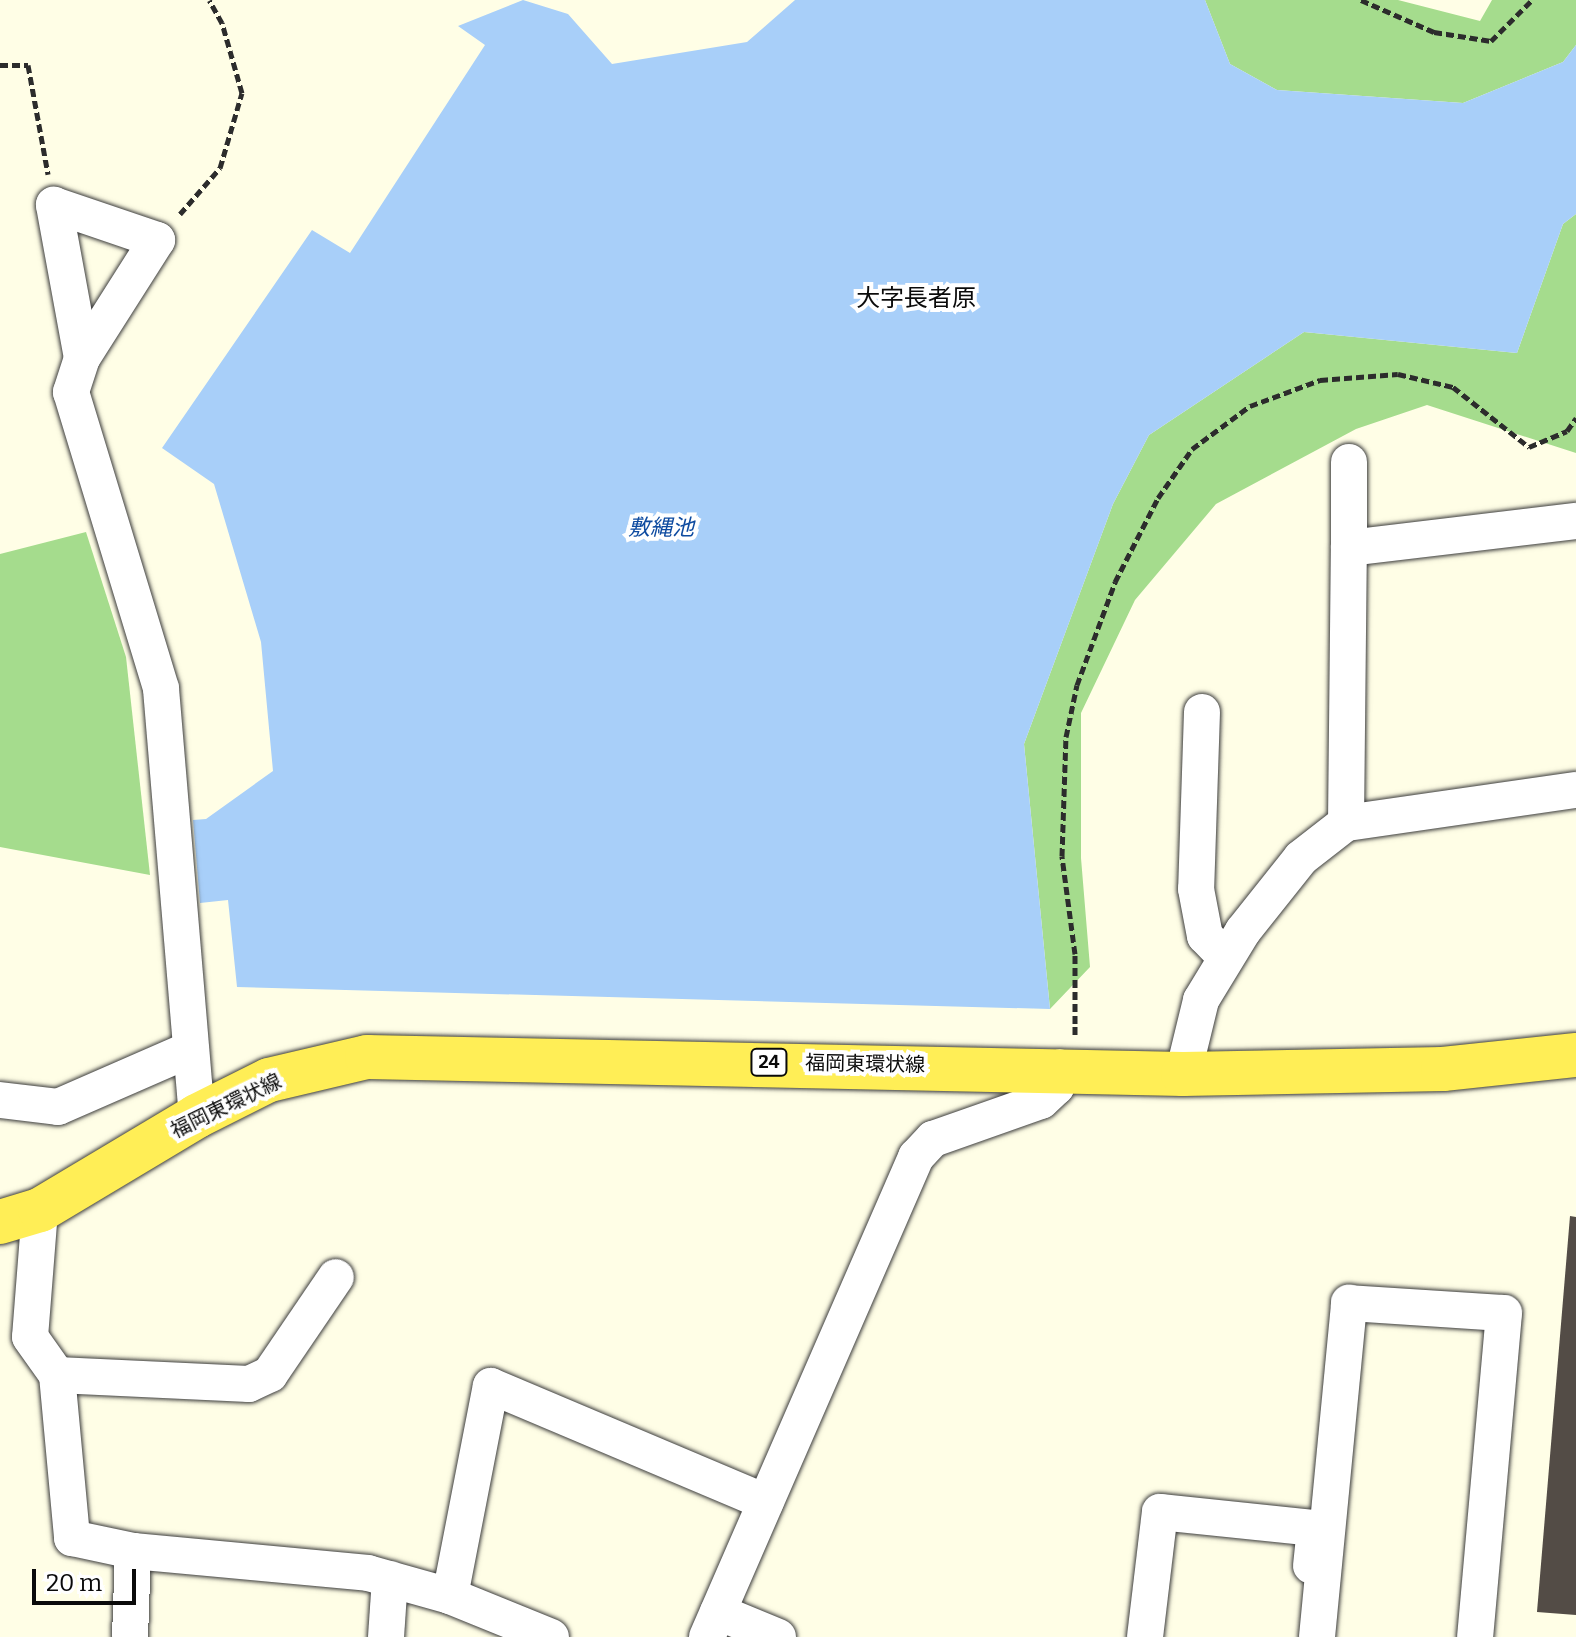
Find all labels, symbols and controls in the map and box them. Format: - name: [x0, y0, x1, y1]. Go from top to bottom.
- district label: 大字長者原: [856, 285, 976, 313]
- water label: 敷縄池: [628, 515, 694, 541]
- road number: 24: [749, 1048, 789, 1076]
- street label: 福岡東環状線: [805, 1051, 925, 1077]
- street label: 福岡東環状線: [167, 1069, 285, 1143]
- scale bar: [36, 1553, 140, 1603]
- text: 20 m: [46, 1569, 102, 1597]

